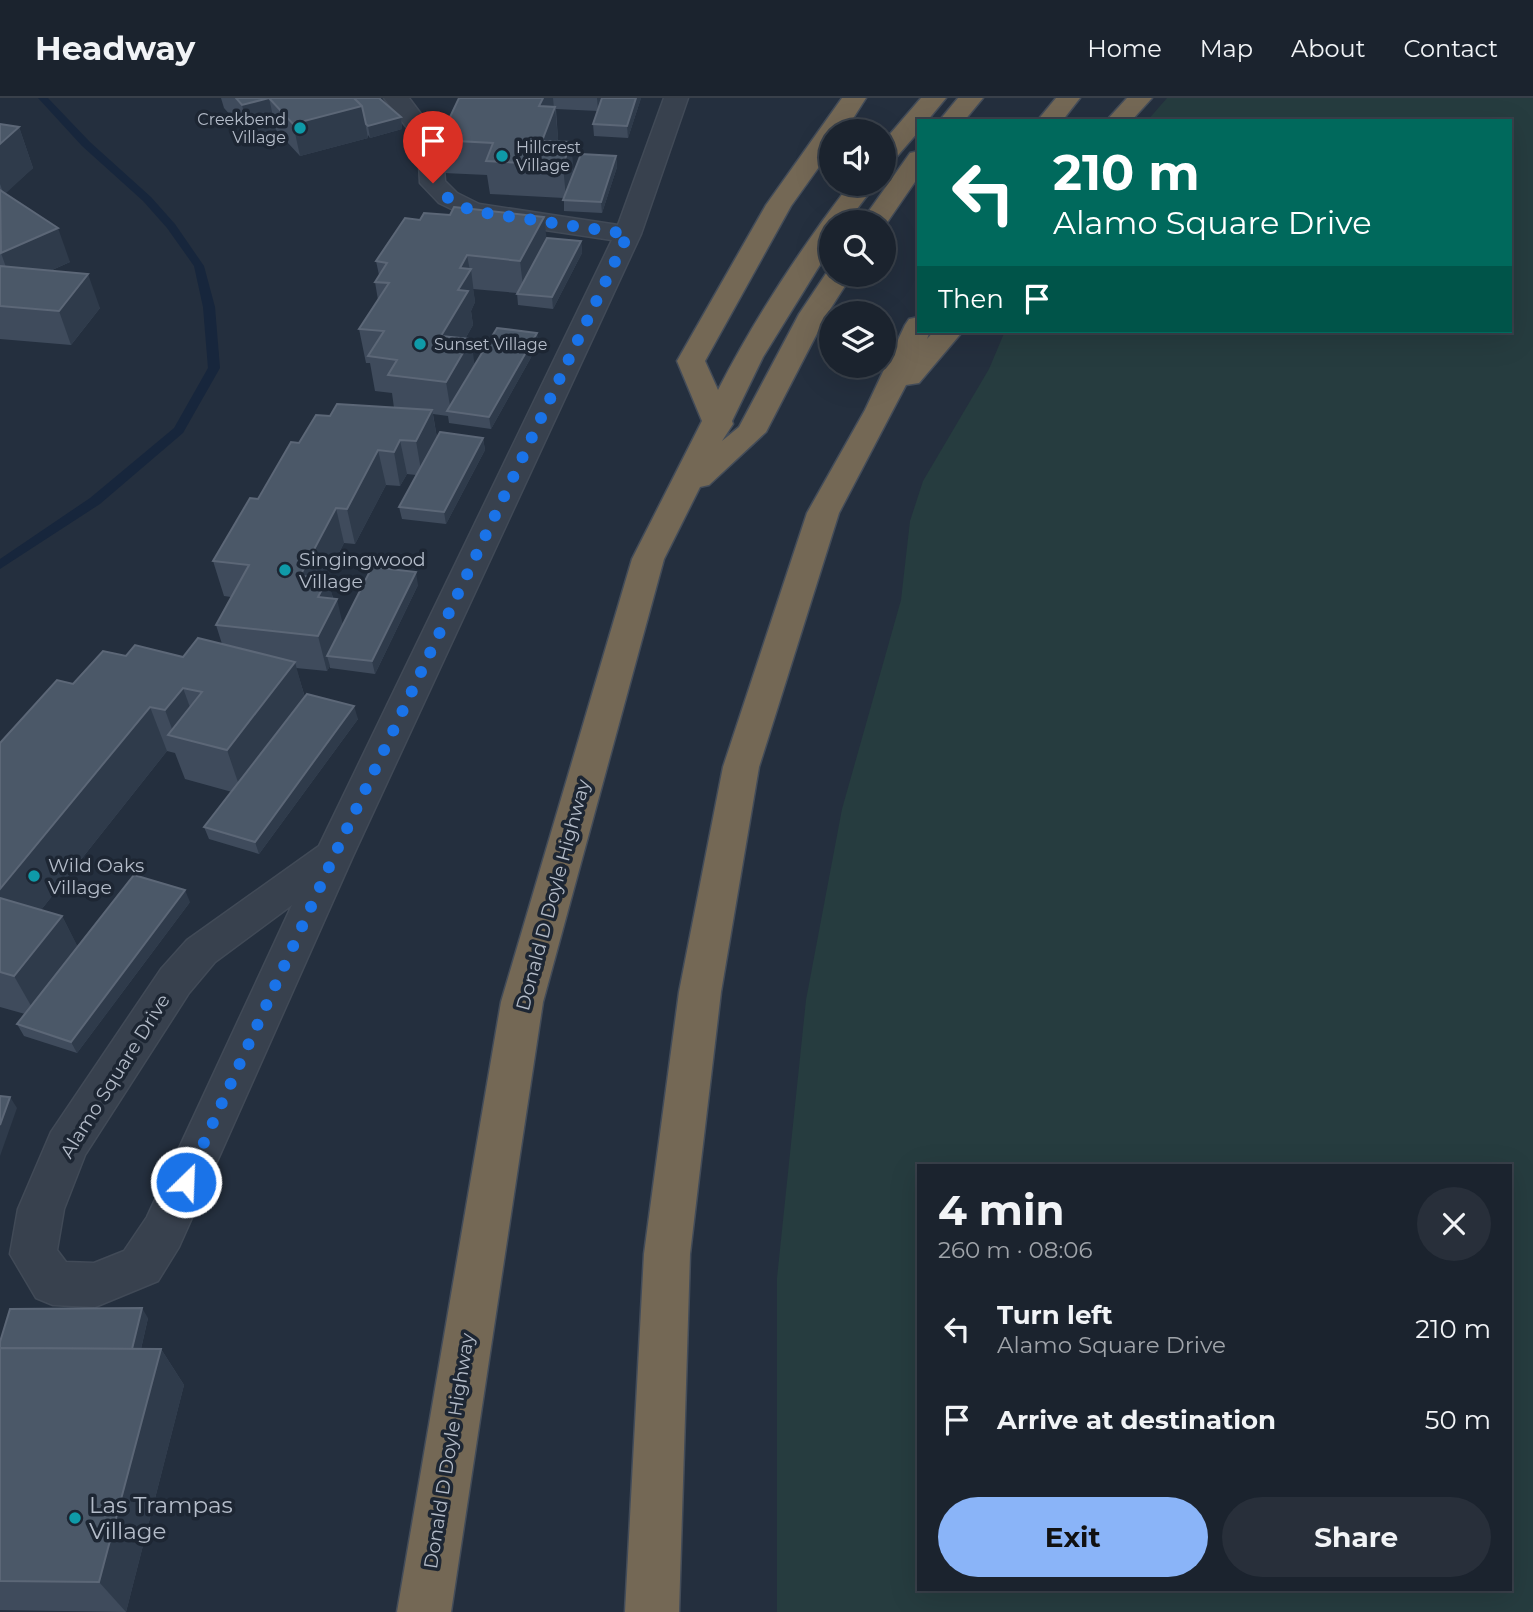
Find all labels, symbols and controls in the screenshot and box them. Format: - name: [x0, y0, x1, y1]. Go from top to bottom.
- text: Headway: [35, 28, 195, 68]
- text: Home: [1087, 34, 1162, 63]
- text: Map: [1200, 34, 1253, 63]
- text: About: [1291, 34, 1365, 63]
- text: Contact: [1403, 34, 1498, 63]
- place label: Creekbend Village: [197, 110, 286, 147]
- pin: [403, 111, 463, 183]
- map controls: [819, 119, 896, 378]
- button: sound: [819, 119, 896, 196]
- marker: Creekbend Village: [292, 120, 308, 136]
- icon: arrive: [414, 122, 452, 160]
- place label: Hillcrest Village: [516, 138, 582, 175]
- text: 210 m: [1053, 143, 1200, 202]
- icon: left: [938, 147, 1029, 238]
- marker: Hillcrest Village: [494, 148, 510, 164]
- text: Alamo Square Drive: [1053, 203, 1372, 242]
- button: search: [819, 210, 896, 287]
- icon: arrive: [1018, 280, 1056, 318]
- text: Then: [938, 283, 1004, 315]
- button: layers: [819, 301, 896, 378]
- place label: Sunset Village: [434, 335, 547, 354]
- marker: Sunset Village: [412, 336, 428, 352]
- place label: Singingwood Village: [299, 548, 426, 593]
- marker: Singingwood Village: [277, 562, 293, 578]
- street label: Donald D Doyle Highway: [511, 776, 595, 1013]
- place label: Wild Oaks Village: [48, 854, 144, 899]
- marker: Wild Oaks Village: [26, 868, 42, 884]
- street label: Alamo Square Drive: [55, 990, 175, 1162]
- position arrow: [149, 1145, 223, 1219]
- text: 4 min: [938, 1184, 1065, 1236]
- button: close: [1417, 1187, 1491, 1261]
- text: 260 m · 08:06: [938, 1236, 1093, 1264]
- text: Turn left: [997, 1299, 1113, 1331]
- icon: left: [938, 1310, 976, 1348]
- text: 210 m: [1415, 1313, 1491, 1345]
- street label: Donald D Doyle Highway: [419, 1331, 479, 1570]
- text: Alamo Square Drive: [997, 1331, 1226, 1359]
- icon: arrive: [938, 1401, 976, 1439]
- text: Arrive at destination: [997, 1404, 1276, 1436]
- text: 50 m: [1425, 1404, 1491, 1436]
- place label: Las Trampas Village: [89, 1491, 233, 1545]
- button: Exit: [938, 1497, 1208, 1577]
- button: Share: [1222, 1497, 1491, 1577]
- marker: Las Trampas Village: [67, 1510, 83, 1526]

